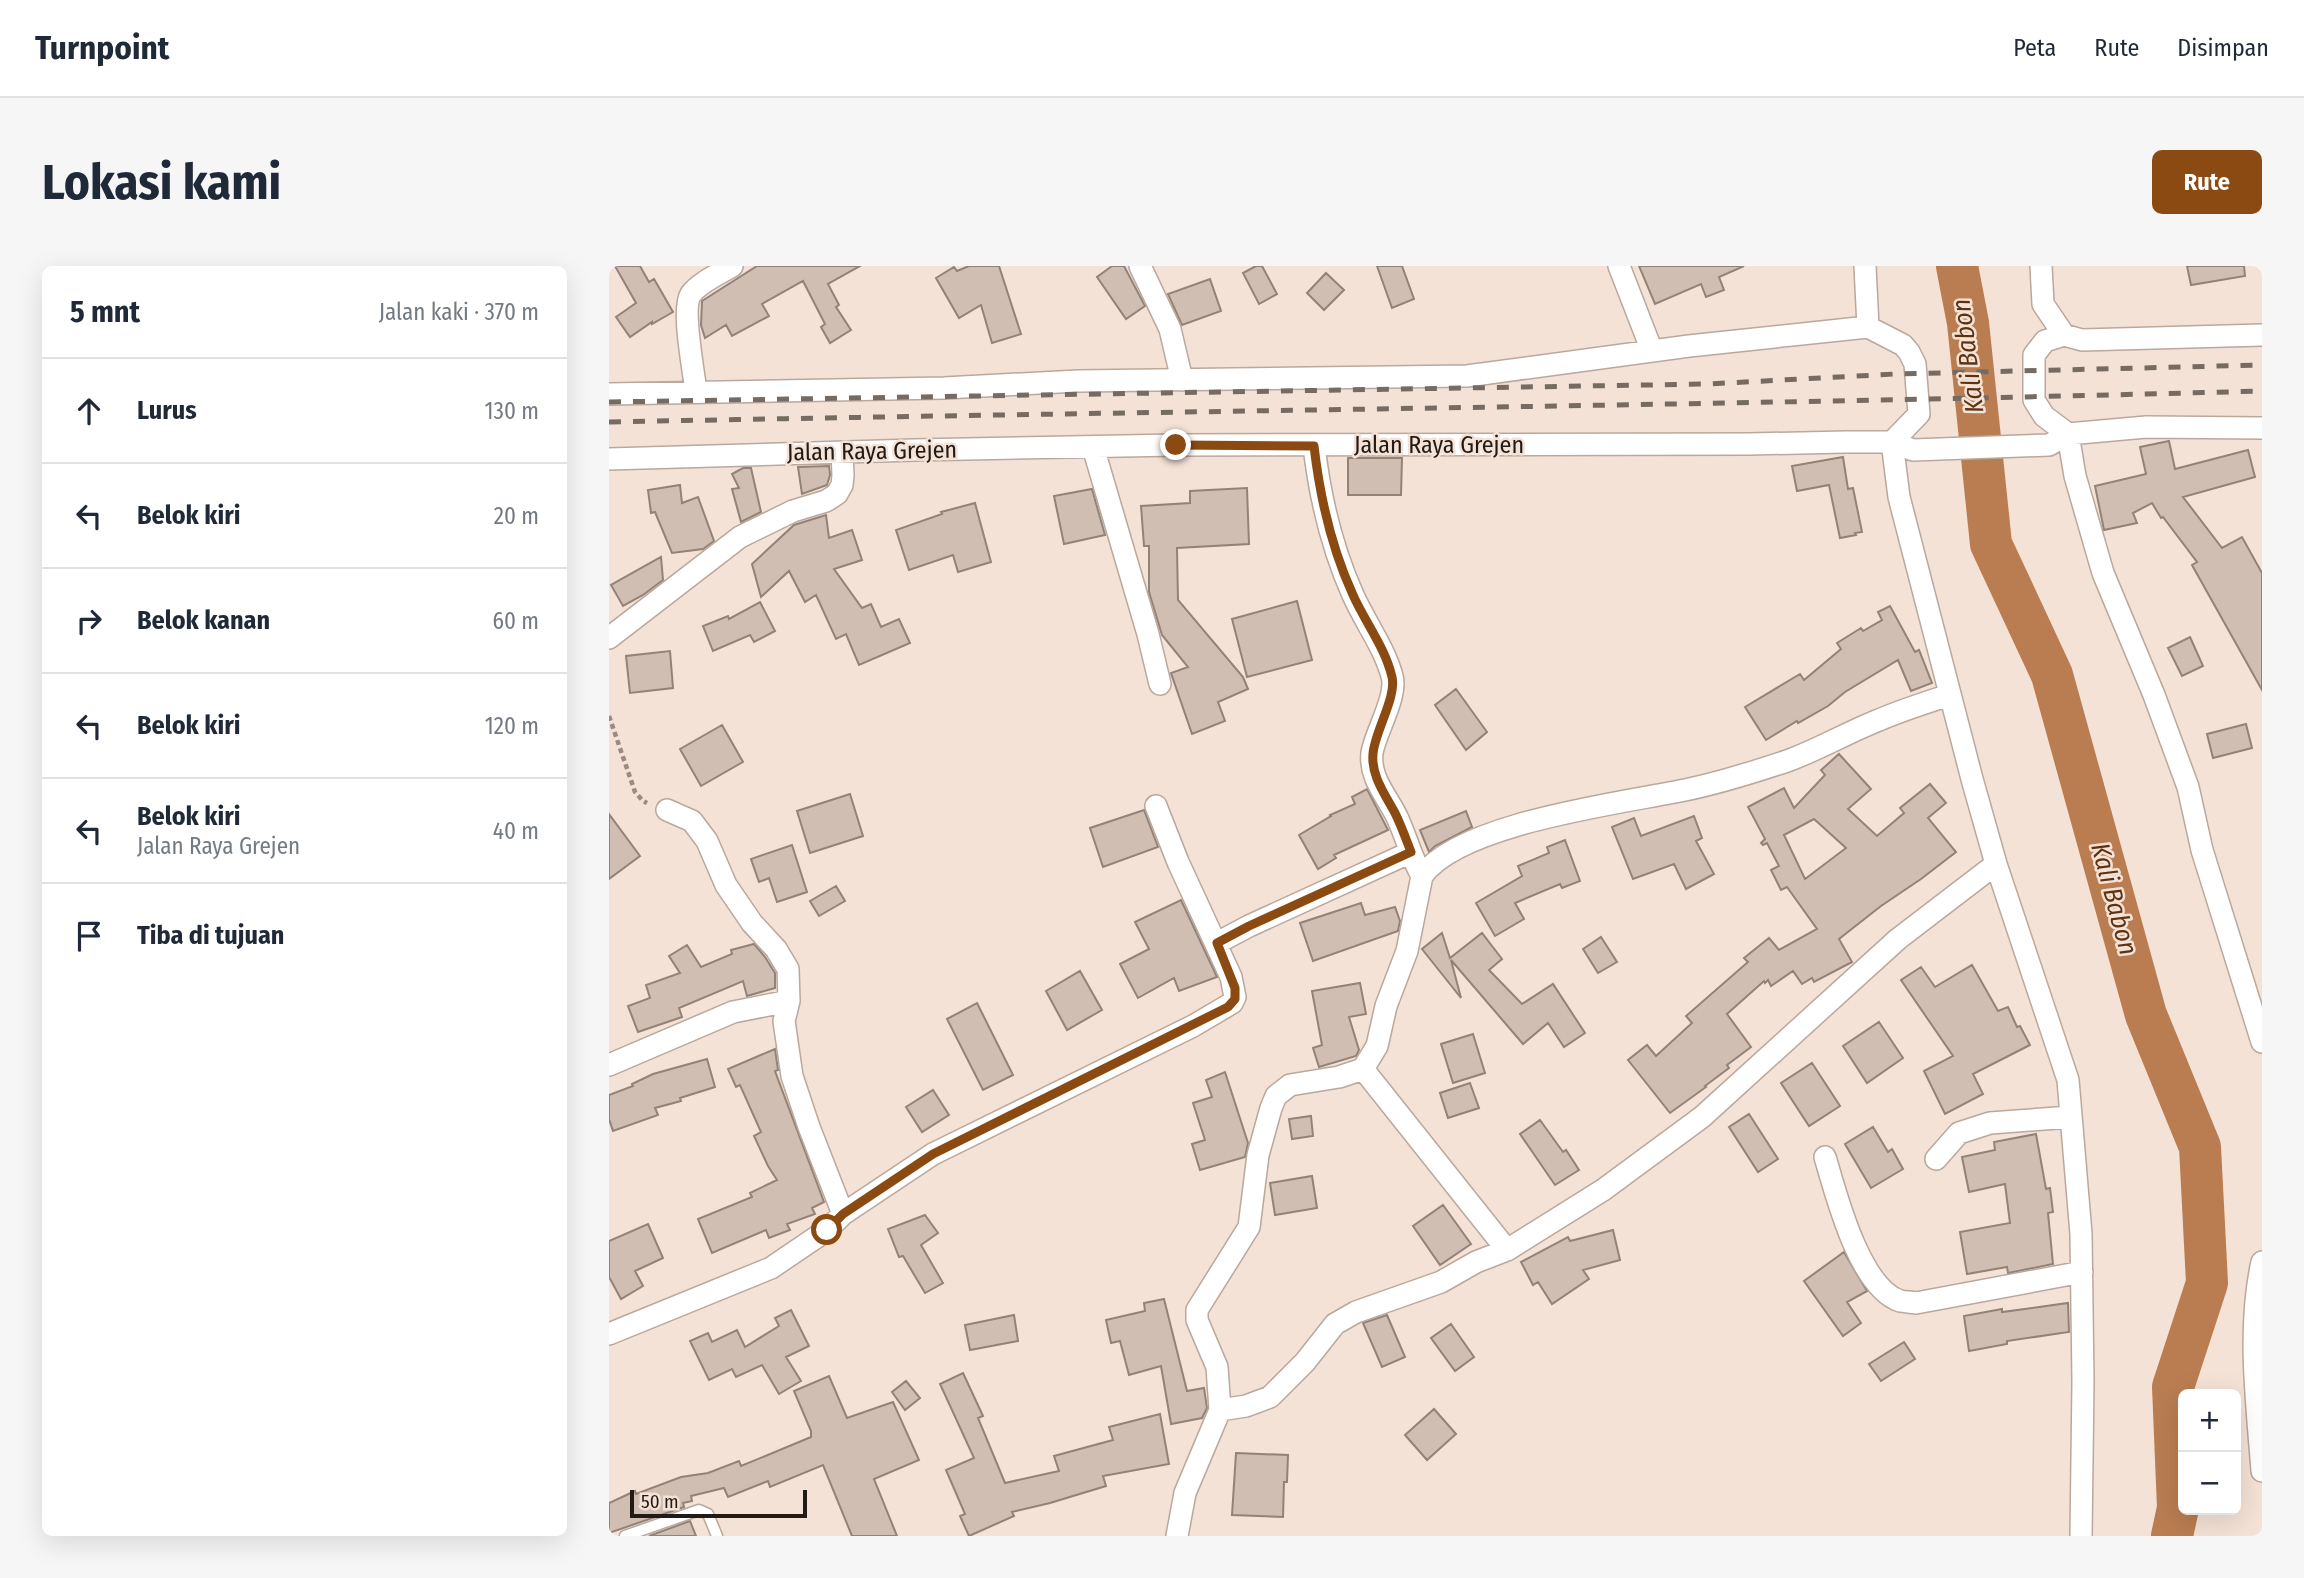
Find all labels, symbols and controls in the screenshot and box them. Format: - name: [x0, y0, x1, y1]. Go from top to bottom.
- text: Turnpoint: [35, 28, 169, 68]
- text: Peta: [2013, 34, 2056, 62]
- text: Rute: [2094, 34, 2139, 62]
- text: Disimpan: [2177, 34, 2269, 62]
- button: Rute: [2152, 150, 2262, 214]
- text: Lokasi kami: [42, 153, 281, 212]
- text: 5 mnt: [70, 294, 140, 330]
- water label: Kali Babon: [1946, 297, 1990, 415]
- text: Jalan kaki · 370 m: [379, 298, 539, 326]
- icon: ahead: [70, 392, 108, 430]
- text: Lurus: [137, 395, 197, 426]
- text: 130 m: [485, 397, 539, 425]
- route end: [1160, 429, 1191, 460]
- street label: Jalan Raya Grejen: [1354, 431, 1524, 459]
- street label: Jalan Raya Grejen: [787, 436, 957, 466]
- icon: left: [70, 497, 108, 535]
- text: Belok kiri: [137, 500, 240, 531]
- text: 20 m: [494, 502, 539, 530]
- icon: right: [70, 602, 108, 640]
- text: Belok kanan: [137, 605, 270, 636]
- text: 60 m: [493, 607, 539, 635]
- icon: left: [70, 707, 108, 745]
- text: Belok kiri: [137, 710, 240, 741]
- text: 120 m: [485, 712, 539, 740]
- text: Belok kiri: [137, 801, 240, 832]
- icon: left: [70, 812, 108, 850]
- text: 40 m: [493, 817, 539, 845]
- text: Jalan Raya Grejen: [137, 832, 300, 860]
- water label: Kali Babon: [2084, 839, 2144, 959]
- icon: arrive: [70, 917, 108, 955]
- text: Tiba di tujuan: [137, 920, 284, 951]
- route start: [811, 1214, 842, 1245]
- map controls: [2178, 1389, 2241, 1515]
- button: +: [2178, 1389, 2241, 1452]
- button: −: [2178, 1452, 2241, 1515]
- scale bar: [630, 1487, 807, 1519]
- text: 50 m: [641, 1490, 679, 1513]

